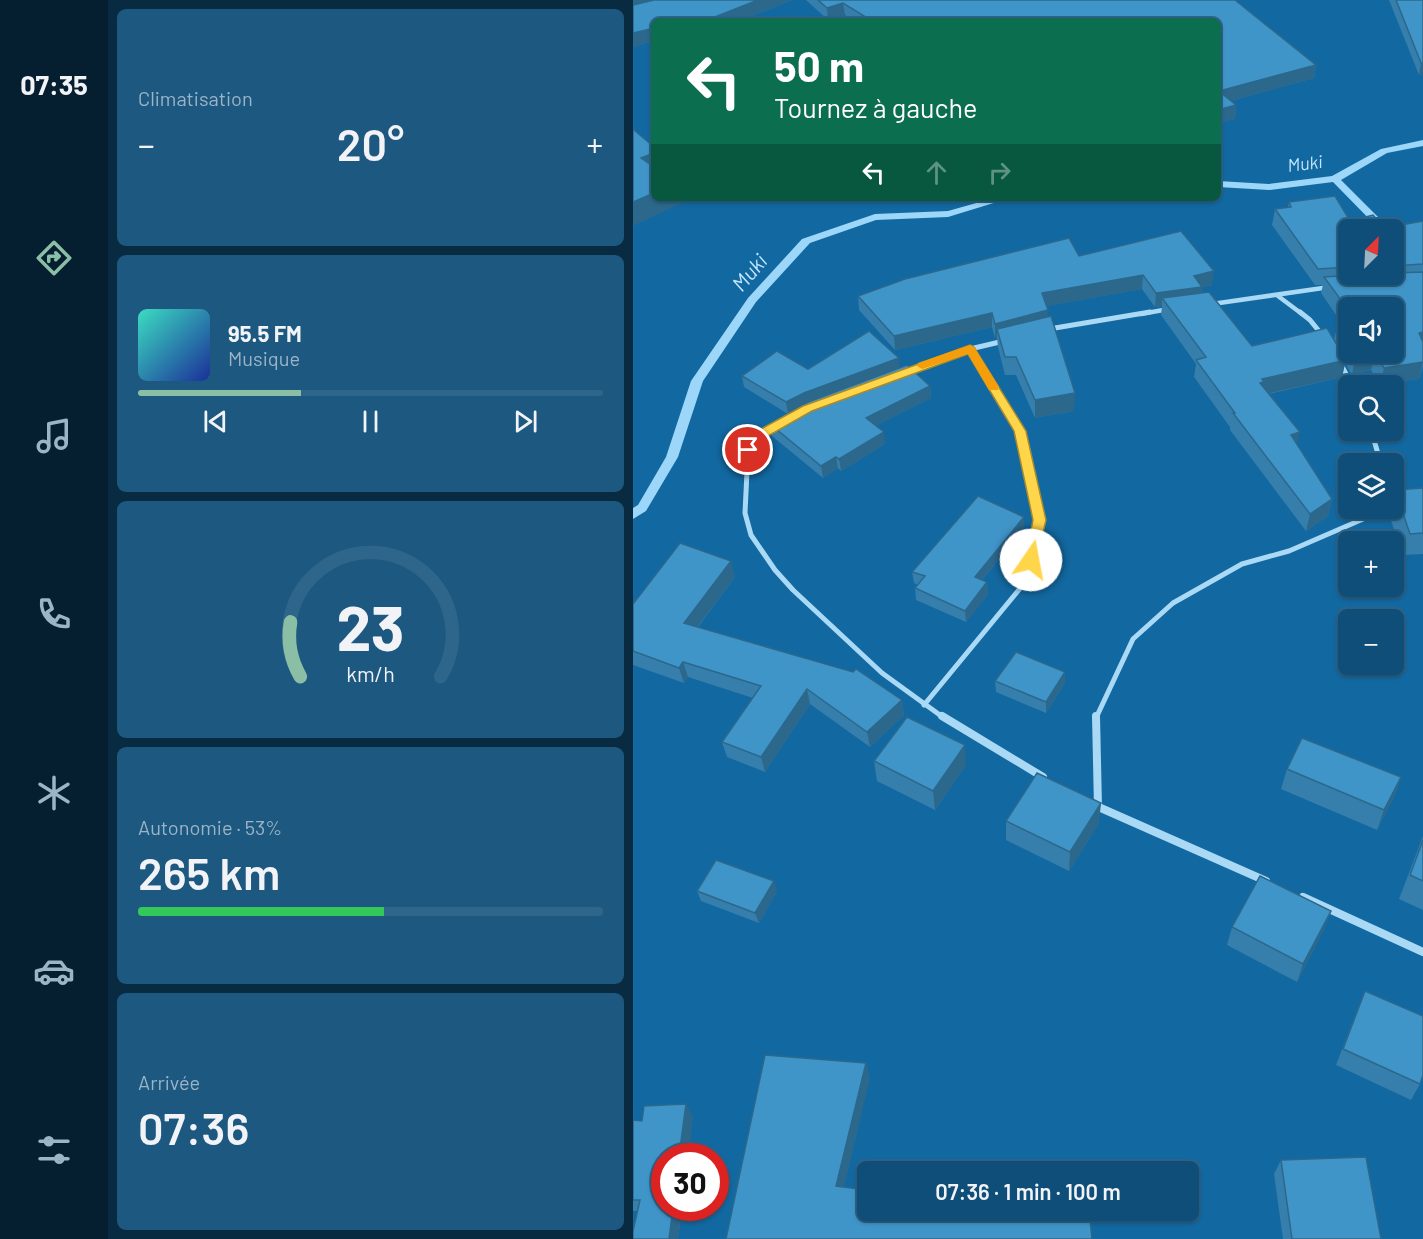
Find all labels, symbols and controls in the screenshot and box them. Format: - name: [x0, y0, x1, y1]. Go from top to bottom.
- text: 50 m: [774, 40, 864, 90]
- icon: left: [675, 42, 753, 120]
- text: 07:35: [20, 68, 88, 100]
- text: Climatisation: [138, 86, 253, 110]
- text: Tournez à gauche: [774, 91, 977, 123]
- text: 20°: [337, 116, 404, 170]
- text: −: [138, 124, 155, 164]
- text: +: [587, 124, 603, 164]
- water label: Muki: [1286, 150, 1324, 176]
- icon: left: [857, 156, 890, 189]
- icon: ahead: [920, 156, 953, 189]
- icon: right: [983, 156, 1016, 189]
- north arrow: [1338, 219, 1404, 285]
- map controls: [1338, 219, 1404, 675]
- icon: directions: [33, 237, 75, 279]
- water label: Muki: [726, 248, 772, 296]
- button: sound: [1338, 297, 1404, 363]
- text: 95.5 FM: [228, 320, 302, 346]
- text: Musique: [228, 346, 300, 370]
- button: search: [1338, 375, 1404, 441]
- icon: previous: [199, 405, 232, 438]
- icon: pause: [354, 405, 387, 438]
- icon: next: [509, 405, 542, 438]
- icon: music: [33, 415, 75, 457]
- pin: [722, 424, 773, 475]
- icon: arrive: [731, 433, 764, 466]
- button: layers: [1338, 453, 1404, 519]
- position arrow: [999, 528, 1063, 592]
- button: +: [1338, 531, 1404, 597]
- text: 23: [337, 589, 404, 663]
- icon: phone: [33, 593, 75, 635]
- button: −: [1338, 609, 1404, 675]
- text: km/h: [346, 661, 395, 686]
- icon: climate: [33, 772, 75, 814]
- text: Autonomie · 53%: [138, 815, 282, 839]
- text: 265 km: [138, 845, 280, 899]
- icon: car: [33, 950, 75, 992]
- text: Arrivée: [138, 1070, 200, 1094]
- text: 07:36: [138, 1100, 249, 1154]
- icon: filters: [33, 1129, 75, 1171]
- speed limit sign: 30: [651, 1143, 729, 1221]
- text: 07:36 · 1 min · 100 m: [935, 1178, 1121, 1204]

